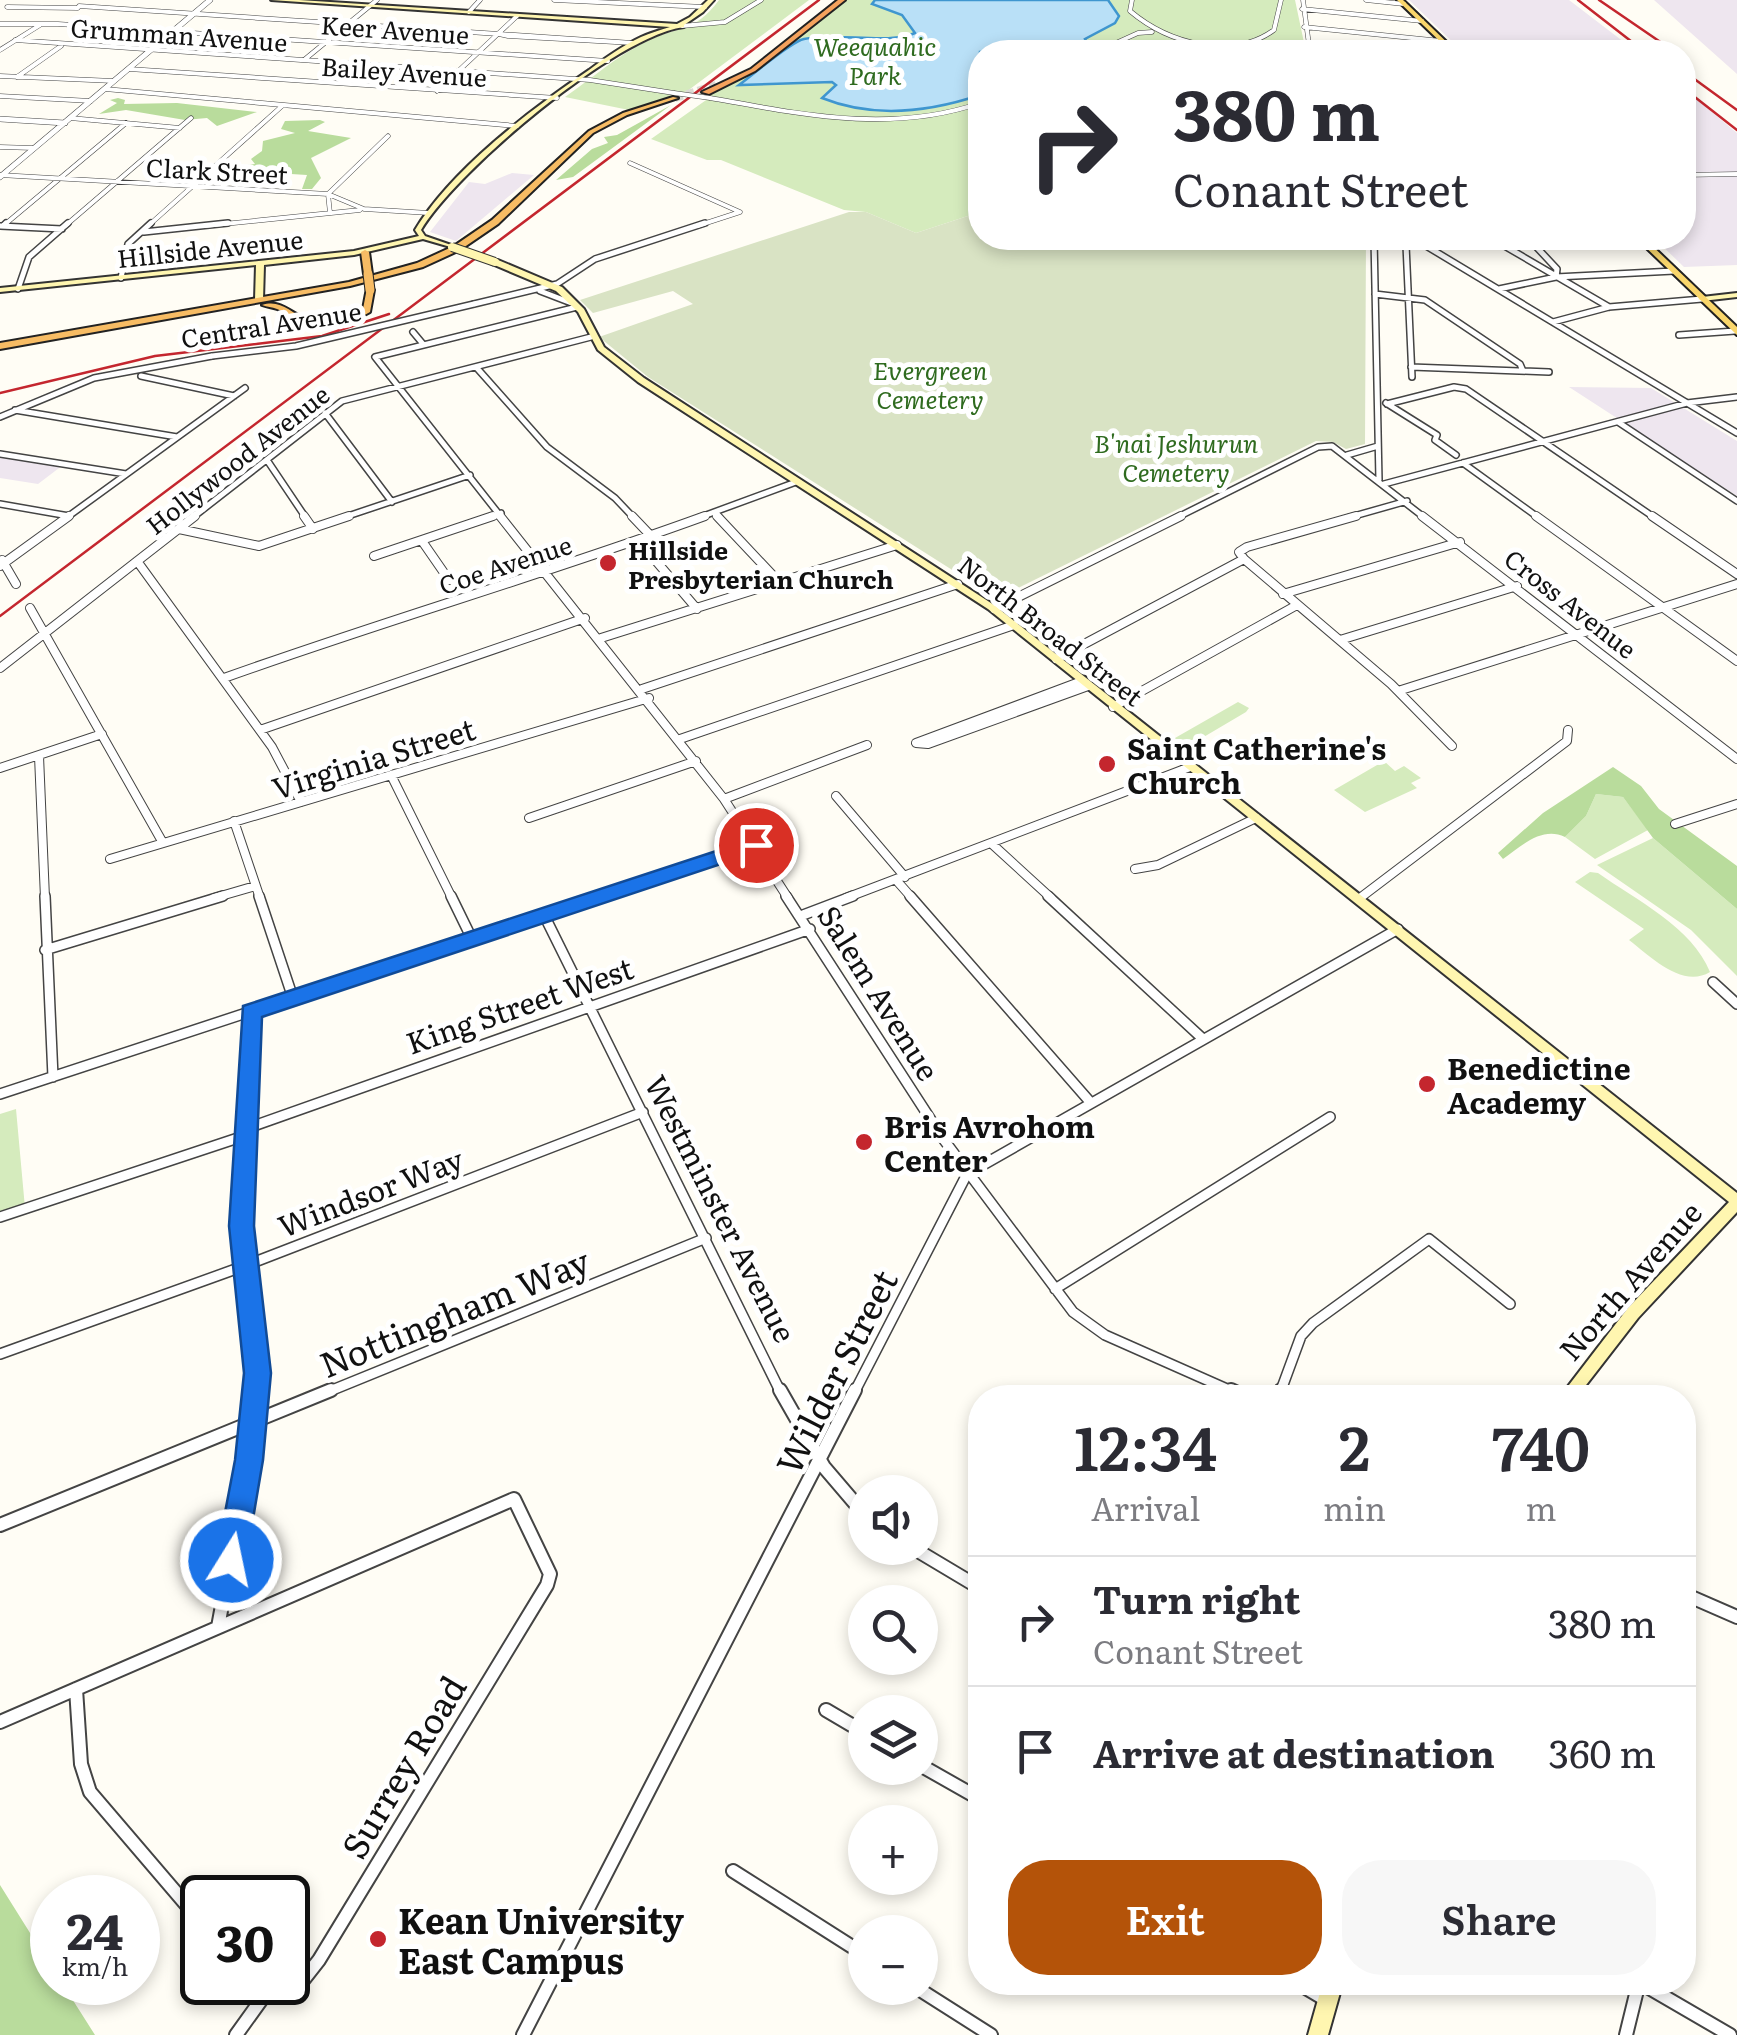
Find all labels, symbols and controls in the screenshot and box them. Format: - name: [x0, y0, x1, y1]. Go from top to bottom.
- street label: Keer Avenue: [320, 5, 470, 53]
- street label: Grumman Avenue: [69, 8, 289, 60]
- park label: Weequahic Park: [813, 27, 937, 93]
- street label: Bailey Avenue: [320, 47, 488, 95]
- text: 380 m: [1173, 59, 1380, 163]
- icon: right: [1008, 80, 1138, 210]
- street label: Clark Street: [145, 148, 289, 192]
- text: Conant Street: [1173, 154, 1468, 221]
- street label: Hillside Avenue: [115, 220, 305, 276]
- street label: Central Avenue: [178, 291, 364, 357]
- park label: Evergreen Cemetery: [873, 351, 987, 417]
- street label: Hollywood Avenue: [137, 376, 337, 542]
- park label: B'nai Jeshurun Cemetery: [1094, 424, 1258, 490]
- street label: Coe Avenue: [434, 525, 576, 603]
- place label: Hillside Presbyterian Church: [628, 531, 894, 597]
- street label: Cross Avenue: [1497, 540, 1645, 666]
- street label: North Broad Street: [951, 546, 1151, 714]
- marker: Hillside Presbyterian Church: [597, 552, 619, 574]
- street label: Virginia Street: [266, 705, 480, 809]
- place label: Saint Catherine's Church: [1127, 725, 1386, 803]
- marker: Saint Catherine's Church: [1096, 753, 1118, 775]
- pin: [714, 803, 799, 888]
- icon: arrive: [729, 818, 784, 873]
- street label: Salem Avenue: [809, 896, 951, 1088]
- street label: King Street West: [400, 945, 638, 1063]
- place label: Benedictine Academy: [1447, 1045, 1631, 1123]
- street label: Westminster Avenue: [636, 1067, 808, 1349]
- marker: Benedictine Academy: [1416, 1073, 1438, 1095]
- place label: Bris Avrohom Center: [884, 1103, 1095, 1181]
- marker: Bris Avrohom Center: [853, 1131, 875, 1153]
- street label: Windsor Way: [271, 1135, 470, 1247]
- street label: North Avenue: [1547, 1191, 1711, 1369]
- street label: Nottingham Way: [311, 1233, 598, 1389]
- street label: Wilder Street: [761, 1260, 909, 1482]
- text: 12:34: [1074, 1400, 1217, 1489]
- text: 2: [1339, 1400, 1370, 1489]
- text: 740: [1492, 1400, 1590, 1489]
- map controls: [848, 1475, 938, 2005]
- button: sound: [848, 1475, 938, 1565]
- text: Arrival: [1091, 1483, 1200, 1531]
- text: min: [1323, 1483, 1386, 1531]
- text: m: [1525, 1483, 1556, 1531]
- position arrow: [179, 1508, 283, 1612]
- text: Turn right: [1093, 1569, 1300, 1626]
- button: search: [848, 1585, 938, 1675]
- text: 380 m: [1548, 1593, 1656, 1650]
- icon: right: [1008, 1594, 1063, 1649]
- text: Conant Street: [1093, 1626, 1303, 1674]
- street label: Surrey Road: [327, 1665, 477, 1867]
- button: layers: [848, 1695, 938, 1785]
- text: Arrive at destination: [1093, 1723, 1495, 1780]
- text: 360 m: [1549, 1723, 1656, 1780]
- icon: arrive: [1008, 1724, 1063, 1779]
- button: +: [848, 1805, 938, 1895]
- button: Exit: [1008, 1860, 1322, 1975]
- button: Share: [1342, 1860, 1656, 1975]
- speed limit sign: 30: [180, 1875, 310, 2005]
- text: 24: [66, 1891, 123, 1965]
- place label: Kean University East Campus: [398, 1893, 684, 1985]
- button: −: [848, 1915, 938, 2005]
- marker: Kean University East Campus: [367, 1928, 389, 1950]
- text: km/h: [62, 1947, 128, 1984]

